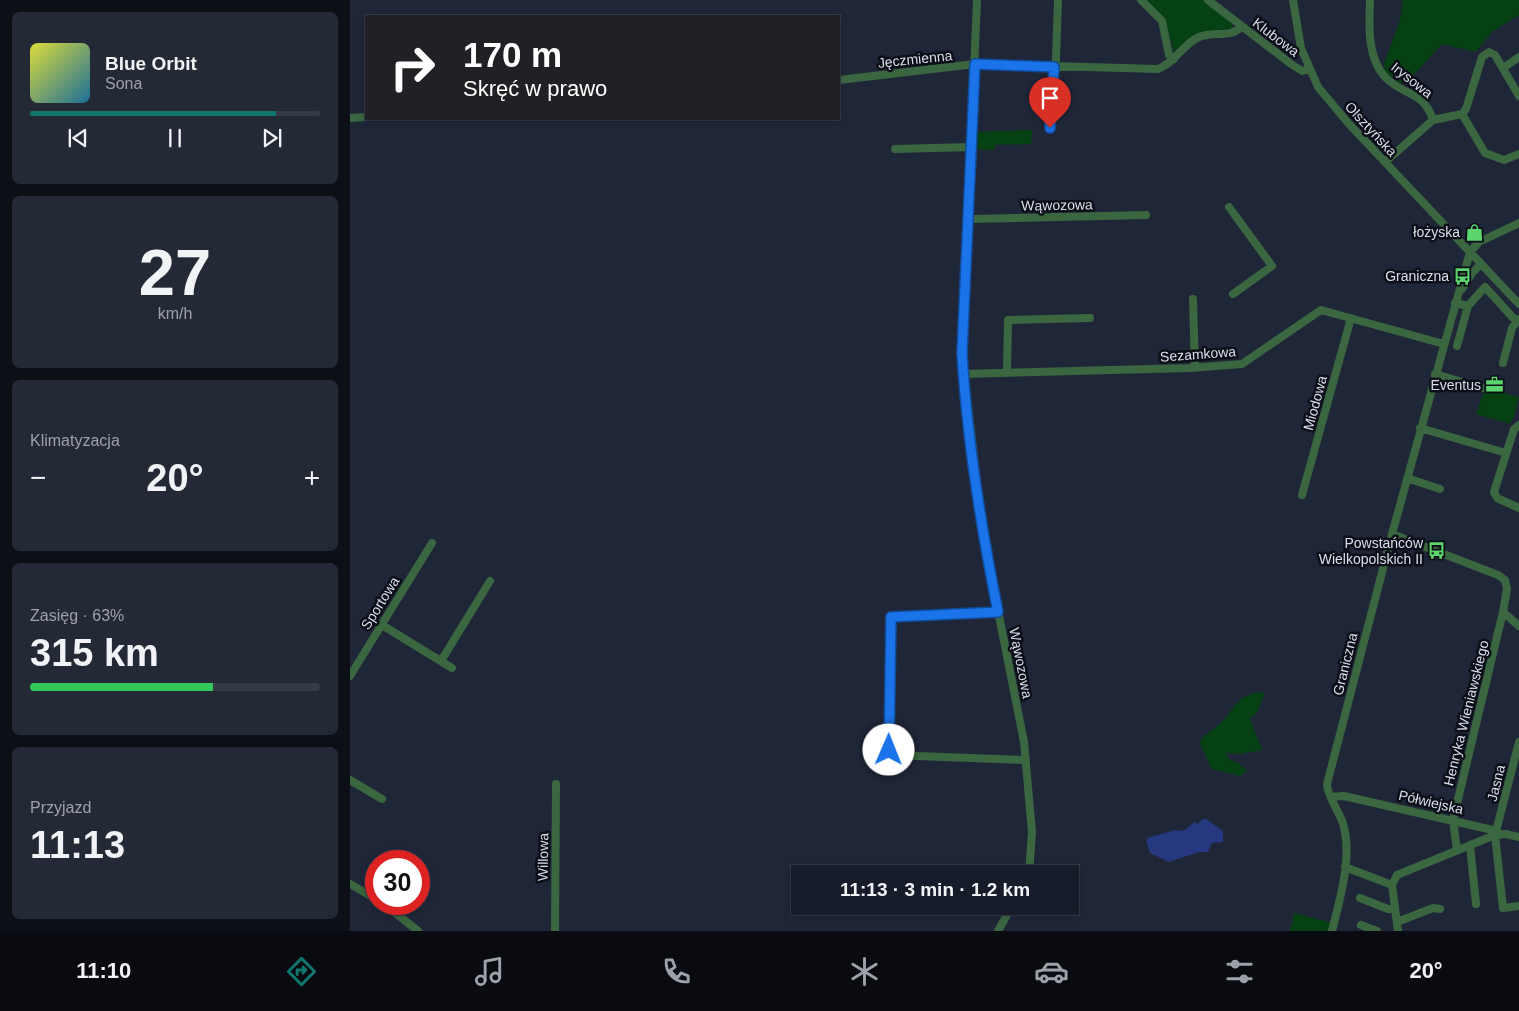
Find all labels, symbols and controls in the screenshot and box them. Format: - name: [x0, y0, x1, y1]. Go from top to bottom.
- street label: Klubowa: [1250, 14, 1302, 60]
- icon: right: [380, 35, 445, 100]
- text: 170 m: [463, 35, 562, 74]
- street label: Jęczmienna: [877, 47, 953, 71]
- text: Blue Orbit: [105, 53, 197, 74]
- street label: Irysowa: [1388, 59, 1436, 101]
- text: Sona: [105, 75, 142, 92]
- text: Skręć w prawo: [463, 76, 607, 101]
- pin: [1029, 77, 1071, 128]
- icon: arrive: [1036, 84, 1064, 112]
- street label: Olsztyńska: [1342, 99, 1400, 160]
- icon: previous: [64, 124, 92, 152]
- icon: pause: [161, 124, 189, 152]
- icon: next: [258, 124, 286, 152]
- street label: Wąwozowa: [1021, 196, 1093, 214]
- shop icon: łożyska: [1464, 222, 1484, 242]
- place label: łożyska: [1413, 224, 1460, 240]
- text: 27: [139, 236, 211, 309]
- bus stop icon: Graniczna: [1453, 266, 1473, 286]
- place label: Graniczna: [1385, 268, 1449, 284]
- text: km/h: [158, 305, 192, 322]
- street label: Sezamkowa: [1159, 343, 1237, 365]
- street label: Miodowa: [1300, 374, 1330, 432]
- office icon: Eventus: [1485, 375, 1505, 395]
- place label: Eventus: [1430, 377, 1481, 393]
- text: Klimatyzacja: [30, 432, 120, 449]
- text: 20°: [146, 457, 204, 499]
- text: −: [30, 462, 46, 493]
- text: +: [304, 462, 320, 493]
- place label: Powstańców Wielkopolskich II: [1319, 535, 1424, 567]
- bus stop icon: Powstańców Wielkopolskich II: [1427, 541, 1447, 561]
- street label: Sportowa: [358, 574, 403, 632]
- text: Zasięg · 63%: [30, 607, 124, 624]
- street label: Wąwozowa: [1006, 626, 1036, 700]
- street label: Graniczna: [1330, 631, 1361, 697]
- text: 315 km: [30, 632, 159, 674]
- street label: Henryka Wieniawskiego: [1440, 638, 1492, 787]
- position arrow: [862, 723, 914, 775]
- street label: Jasna: [1484, 763, 1508, 803]
- street label: Półwiejska: [1397, 787, 1465, 817]
- text: Przyjazd: [30, 799, 91, 816]
- text: 11:13: [30, 824, 125, 866]
- street label: Willowa: [535, 833, 551, 881]
- speed limit sign: 30: [365, 850, 430, 915]
- text: 11:13 · 3 min · 1.2 km: [840, 879, 1030, 900]
- icon: directions: [284, 954, 319, 989]
- icon: music: [472, 954, 507, 989]
- icon: phone: [659, 954, 694, 989]
- icon: climate: [847, 954, 882, 989]
- icon: car: [1034, 954, 1069, 989]
- icon: filters: [1222, 954, 1257, 989]
- text: 11:10: [76, 958, 131, 983]
- text: 20°: [1409, 958, 1443, 983]

